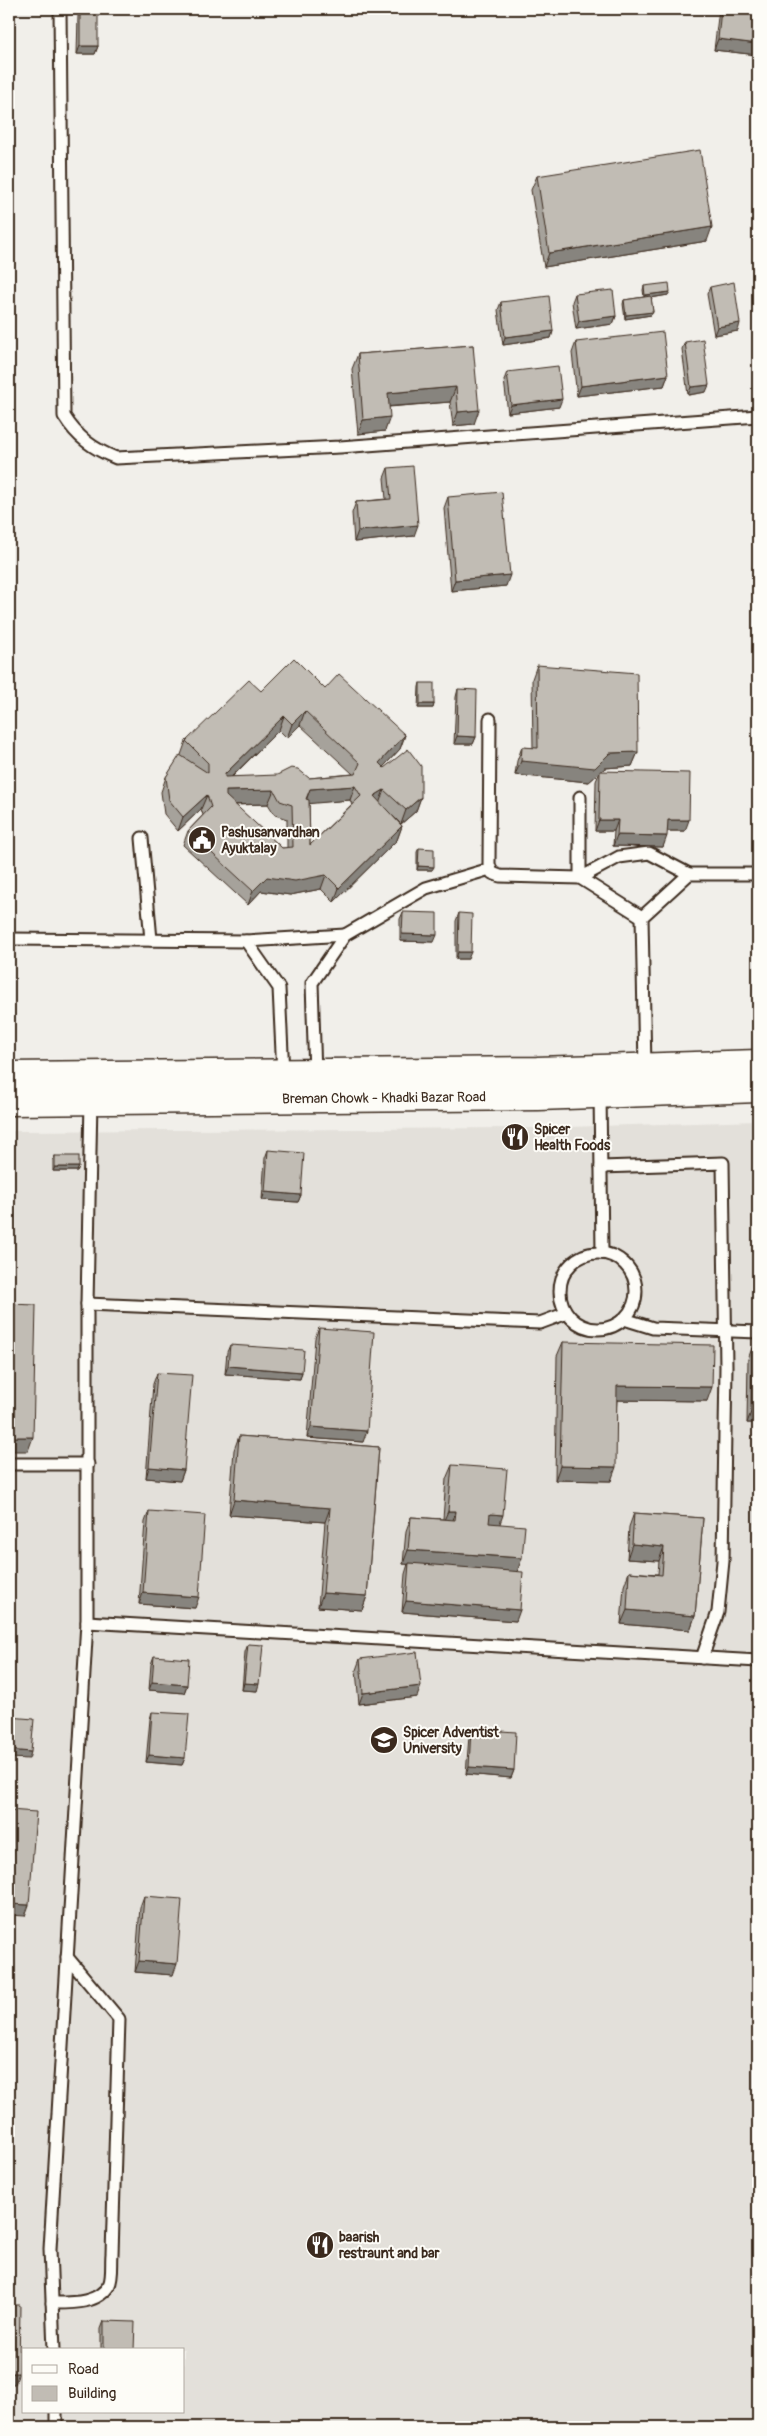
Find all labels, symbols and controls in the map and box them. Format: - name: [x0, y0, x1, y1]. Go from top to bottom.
- place label: Pashusanvardhan Ayuktalay: [221, 824, 320, 857]
- public building icon: Pashusanvardhan Ayuktalay: [187, 825, 217, 855]
- street label: Breman Chowk - Khadki Bazar Road: [282, 1088, 486, 1107]
- place label: Spicer Health Foods: [534, 1121, 611, 1154]
- restaurant icon: Spicer Health Foods: [500, 1122, 530, 1152]
- place label: Spicer Adventist University: [403, 1724, 499, 1757]
- school or university icon: Spicer Adventist University: [369, 1725, 399, 1755]
- place label: baarish restraunt and bar: [339, 2229, 441, 2262]
- restaurant icon: baarish restraunt and bar: [305, 2230, 335, 2260]
- legend: [22, 2348, 185, 2414]
- text: Road: [68, 2360, 99, 2379]
- text: Building: [68, 2384, 116, 2403]

